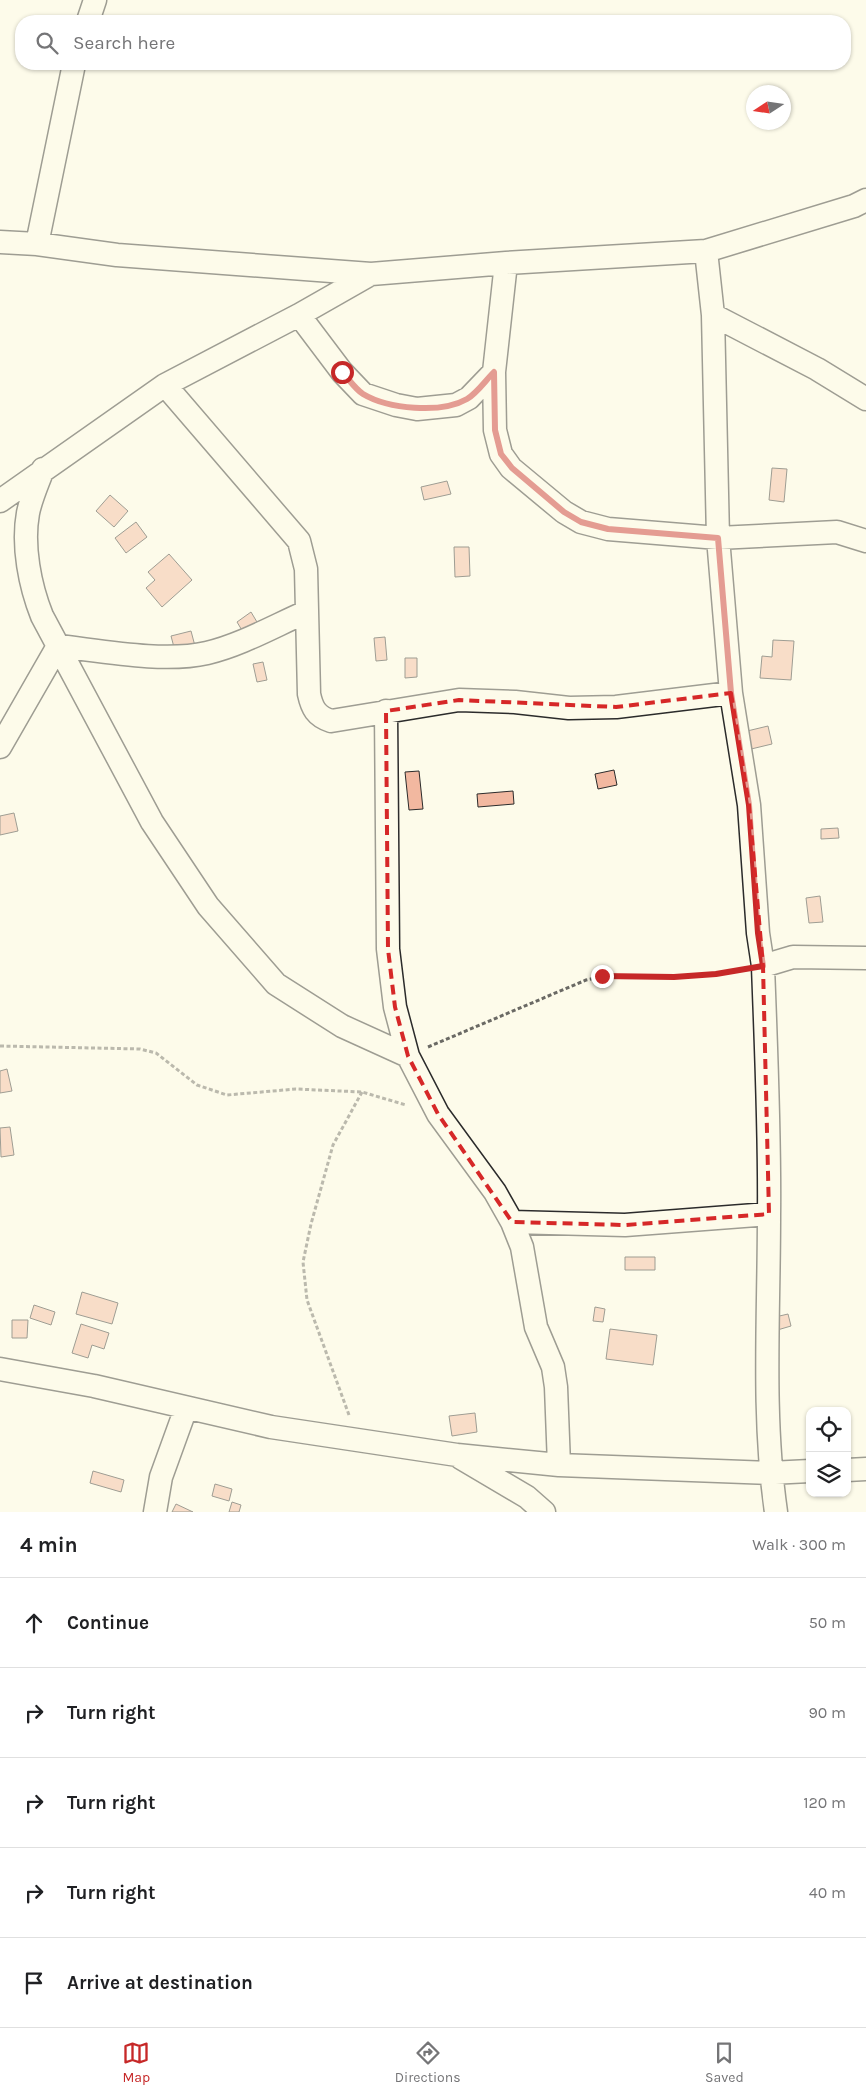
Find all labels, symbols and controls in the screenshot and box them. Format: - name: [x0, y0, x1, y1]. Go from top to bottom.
- search box: [15, 15, 851, 70]
- icon: search: [33, 29, 61, 57]
- text: Search here: [73, 32, 175, 54]
- north arrow: [746, 85, 791, 130]
- route start: [331, 361, 354, 384]
- route end: [591, 965, 614, 988]
- map controls: [806, 1407, 851, 1497]
- button: locate: [806, 1407, 851, 1452]
- button: layers: [806, 1452, 851, 1497]
- text: 4 min: [20, 1533, 78, 1557]
- text: Walk · 300 m: [752, 1535, 846, 1554]
- icon: ahead: [20, 1609, 48, 1637]
- text: Continue: [67, 1612, 149, 1634]
- text: 50 m: [809, 1613, 846, 1632]
- icon: right: [20, 1699, 48, 1727]
- text: Turn right: [67, 1702, 156, 1724]
- text: 90 m: [808, 1703, 846, 1722]
- icon: right: [20, 1789, 48, 1817]
- text: Turn right: [67, 1792, 156, 1814]
- text: 120 m: [803, 1793, 846, 1812]
- icon: right: [20, 1879, 48, 1907]
- text: Turn right: [67, 1882, 156, 1904]
- text: 40 m: [809, 1883, 846, 1902]
- icon: arrive: [20, 1969, 48, 1997]
- text: Arrive at destination: [67, 1972, 253, 1994]
- tab: Map: [122, 2039, 150, 2086]
- tab: Directions: [395, 2039, 461, 2086]
- tab: Saved: [705, 2039, 744, 2086]

